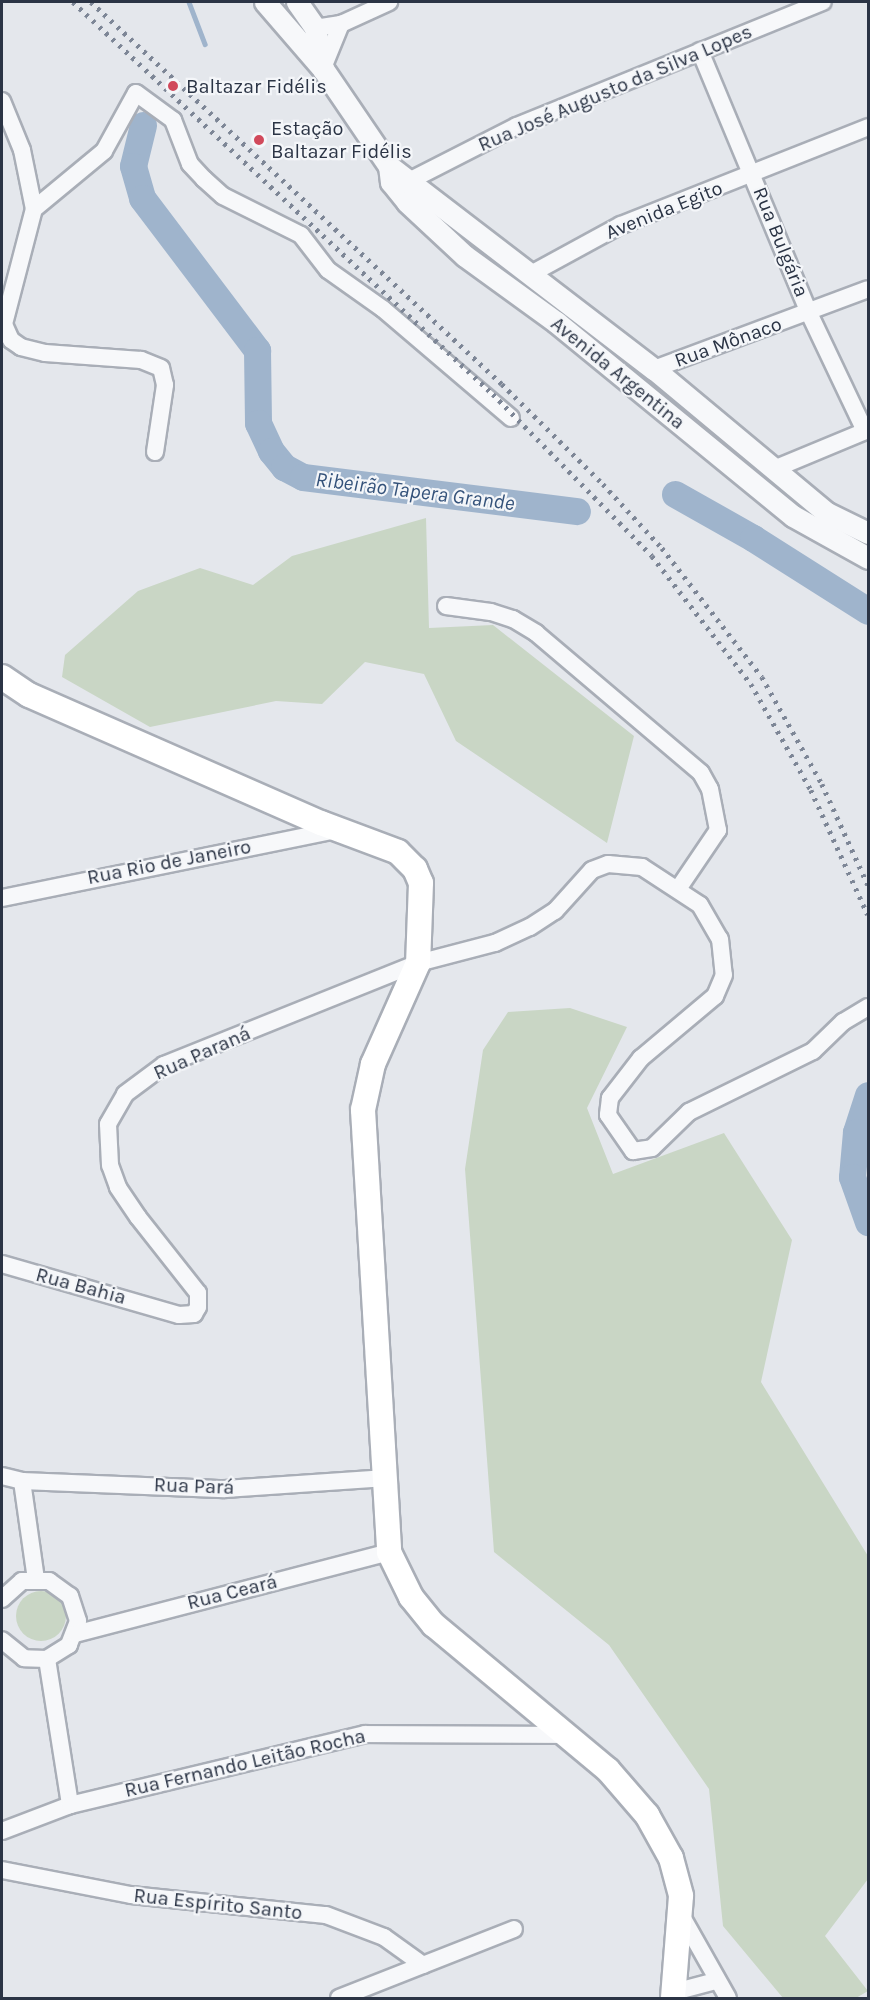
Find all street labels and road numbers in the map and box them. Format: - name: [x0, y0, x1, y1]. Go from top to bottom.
- street label: Rua José Augusto da Silva Lopes: [474, 19, 756, 157]
- street label: Avenida Egito: [602, 176, 726, 244]
- street label: Rua Bulgária: [748, 183, 814, 301]
- street label: Avenida Argentina: [546, 312, 690, 434]
- street label: Rua Mônaco: [671, 312, 785, 372]
- street label: Rua Rio de Janeiro: [85, 834, 253, 890]
- street label: Rua Paraná: [150, 1021, 254, 1085]
- street label: Rua Bahia: [33, 1262, 129, 1310]
- street label: Rua Pará: [153, 1473, 235, 1499]
- street label: Rua Ceará: [185, 1569, 279, 1615]
- street label: Rua Fernando Leitão Rocha: [122, 1724, 368, 1802]
- street label: Rua Espírito Santo: [132, 1883, 304, 1925]

